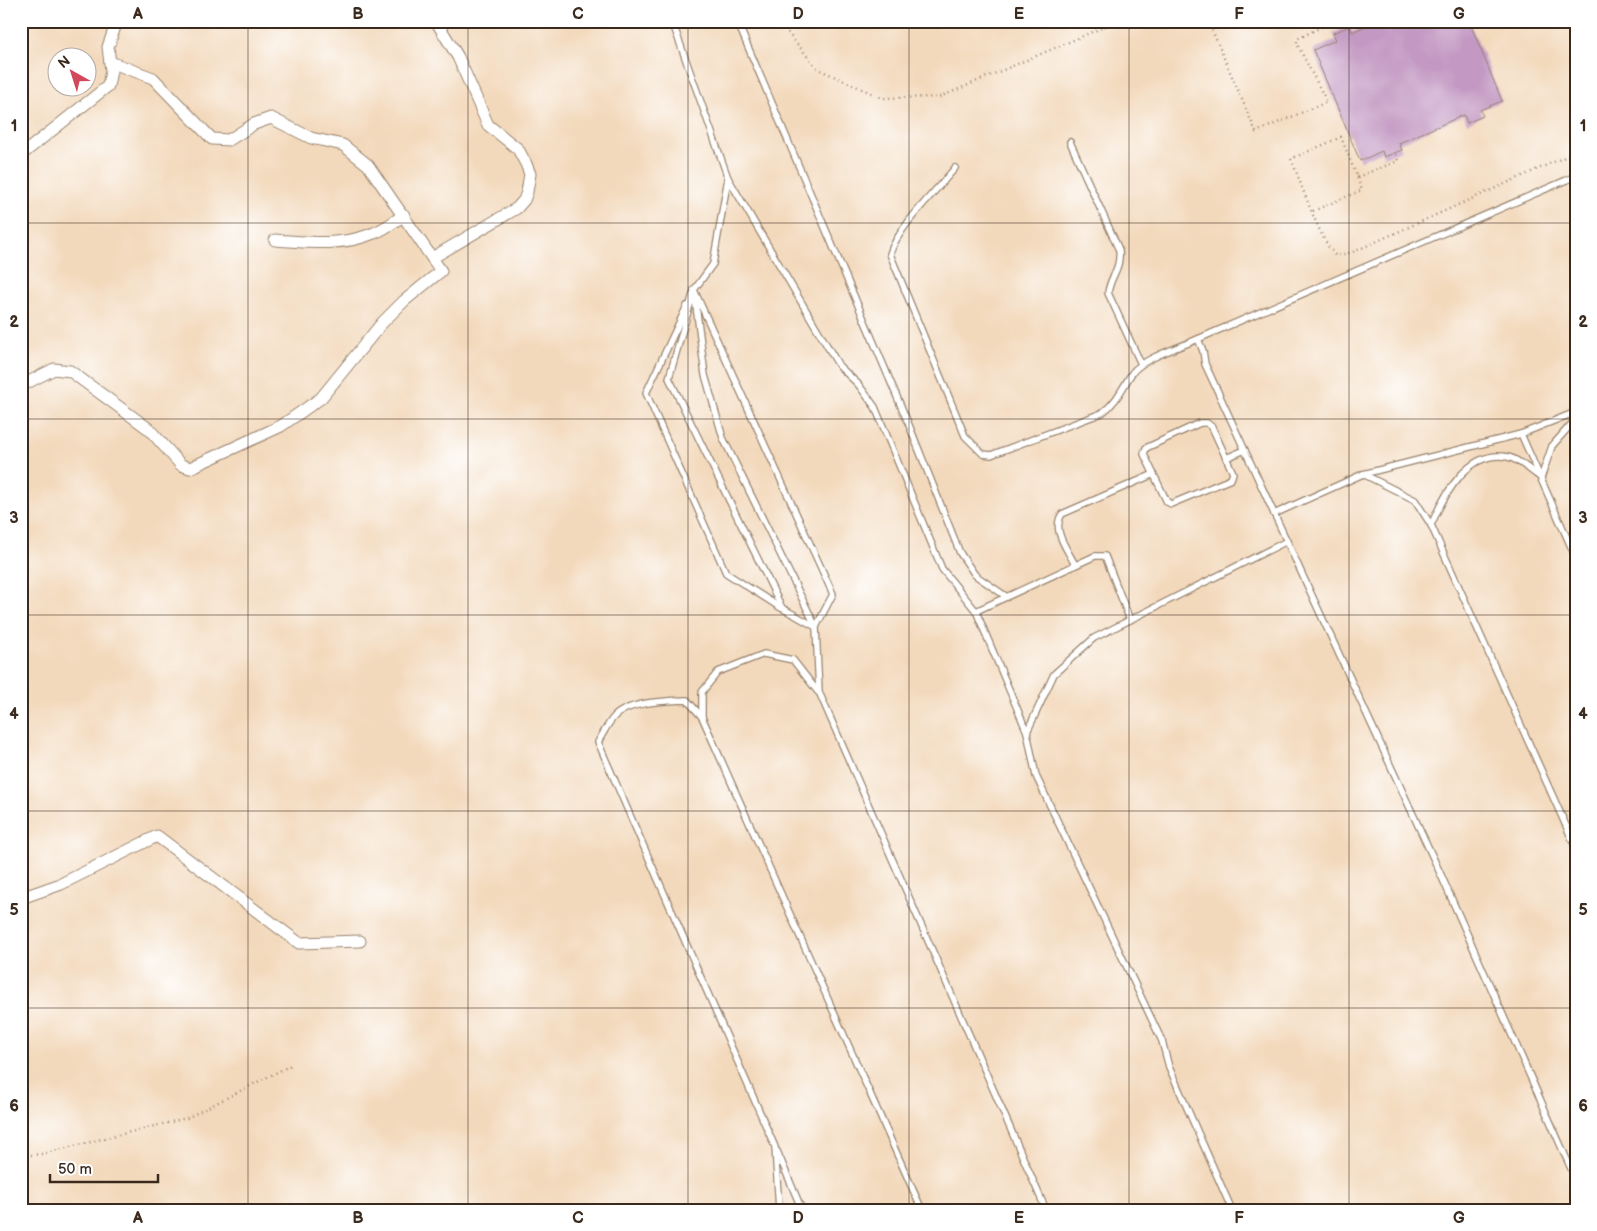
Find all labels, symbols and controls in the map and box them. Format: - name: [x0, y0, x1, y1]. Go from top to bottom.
- text: A: [132, 5, 143, 24]
- text: B: [352, 5, 364, 24]
- text: C: [572, 5, 584, 24]
- text: D: [792, 5, 804, 24]
- text: E: [1014, 5, 1024, 24]
- text: F: [1234, 5, 1244, 24]
- text: G: [1453, 5, 1465, 24]
- north arrow: [48, 48, 98, 98]
- text: N: [55, 52, 74, 72]
- text: 1: [11, 117, 17, 136]
- text: 1: [1580, 117, 1586, 136]
- text: 2: [9, 313, 19, 332]
- text: 2: [1578, 313, 1588, 332]
- text: 3: [9, 509, 19, 528]
- text: 3: [1578, 509, 1588, 528]
- text: 4: [9, 705, 19, 724]
- text: 4: [1578, 705, 1588, 724]
- text: 5: [9, 901, 19, 920]
- text: 5: [1578, 901, 1588, 920]
- text: 6: [9, 1097, 19, 1116]
- text: 6: [1578, 1097, 1588, 1116]
- scale bar: [50, 1151, 158, 1183]
- text: 50 m: [58, 1160, 92, 1179]
- text: A: [132, 1209, 143, 1228]
- text: B: [352, 1209, 364, 1228]
- text: C: [572, 1209, 584, 1228]
- text: D: [792, 1209, 804, 1228]
- text: E: [1014, 1209, 1024, 1228]
- text: F: [1234, 1209, 1244, 1228]
- text: G: [1453, 1209, 1465, 1228]

